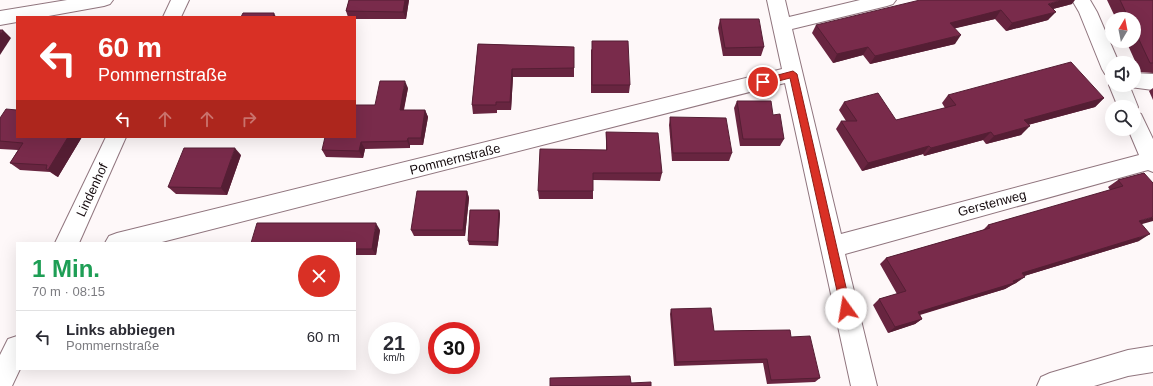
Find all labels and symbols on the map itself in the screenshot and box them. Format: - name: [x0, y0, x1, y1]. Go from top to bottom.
- north arrow: [1105, 12, 1141, 48]
- pin: [746, 65, 780, 99]
- street label: Pommernstraße: [408, 140, 502, 178]
- street label: Lindenhof: [73, 161, 111, 219]
- street label: Gerstenweg: [956, 187, 1028, 219]
- position arrow: [825, 288, 867, 330]
- speed limit sign: 30: [428, 322, 480, 374]

